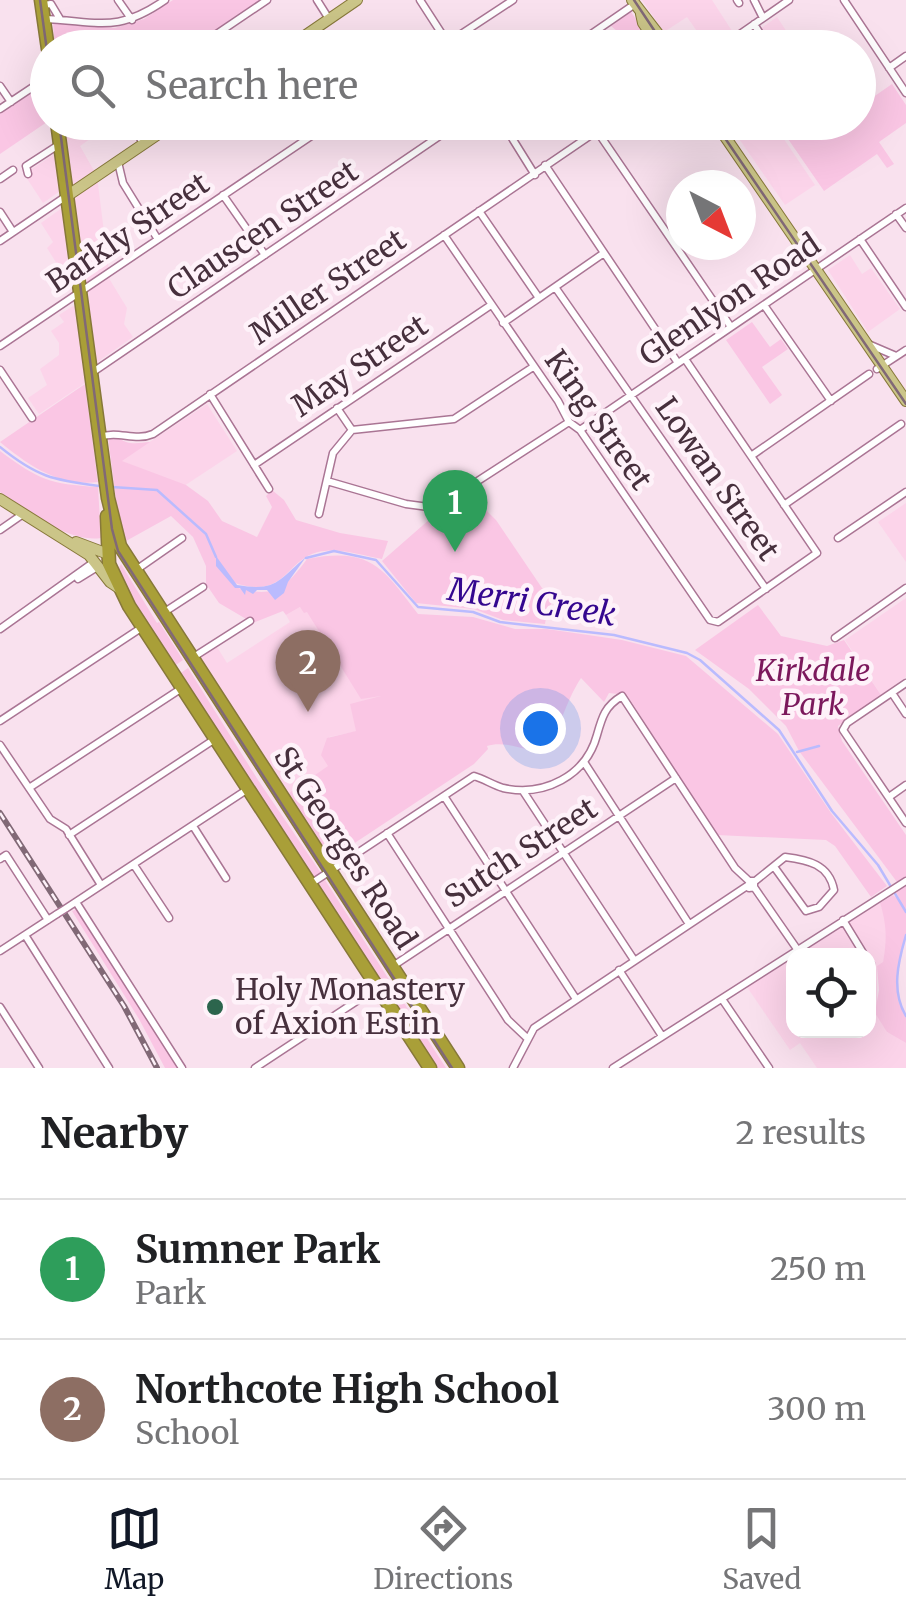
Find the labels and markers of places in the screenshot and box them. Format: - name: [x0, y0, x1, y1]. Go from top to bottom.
- pin: 1: [422, 470, 488, 552]
- pin: 2: [276, 630, 340, 712]
- place label: Holy Monastery of Axion Estin: [235, 970, 466, 1042]
- marker: Holy Monastery of Axion Estin: [204, 996, 226, 1018]

